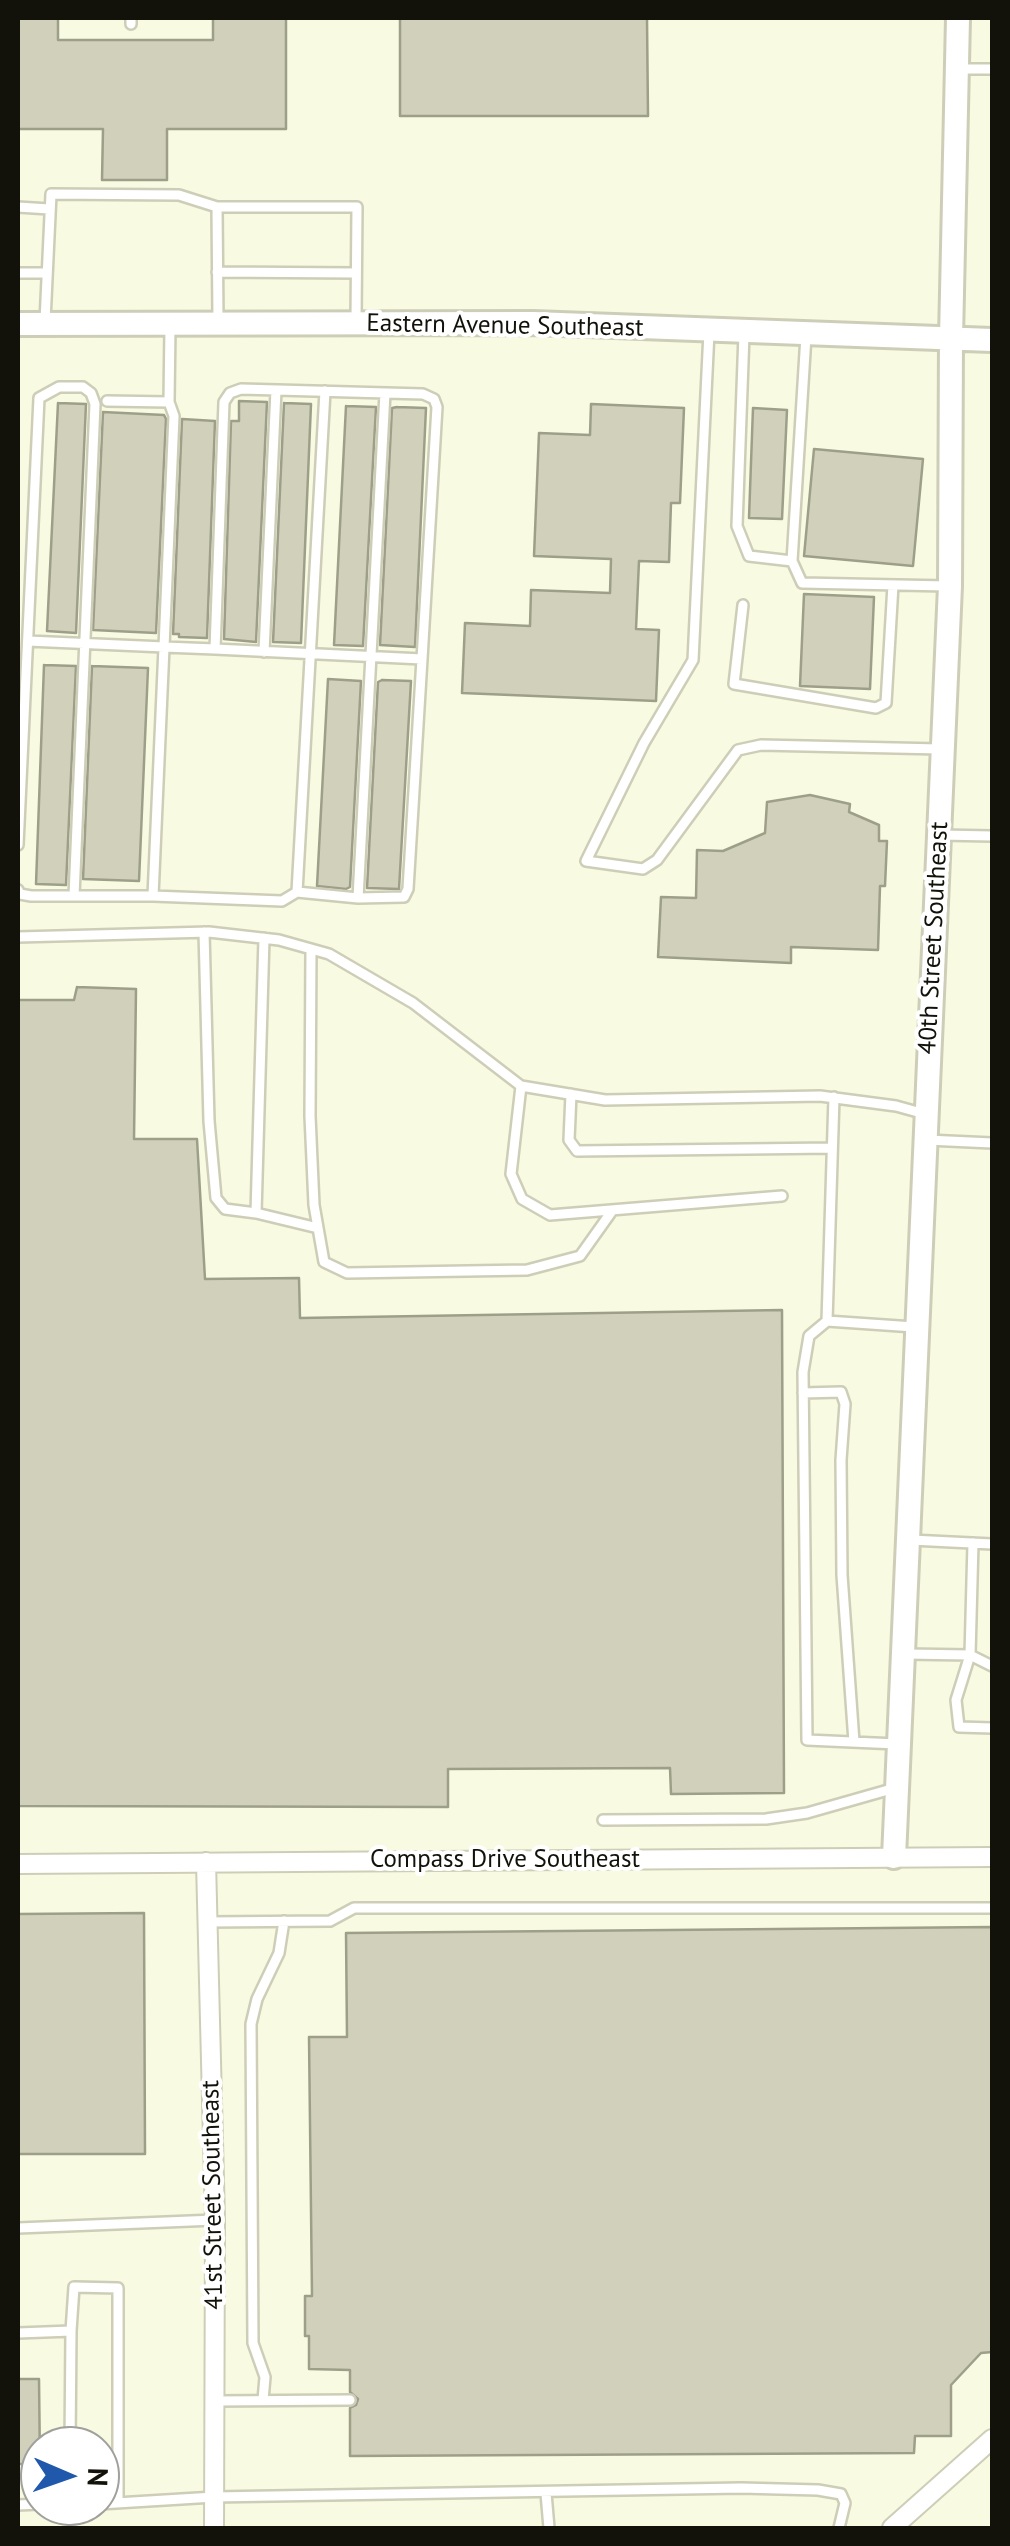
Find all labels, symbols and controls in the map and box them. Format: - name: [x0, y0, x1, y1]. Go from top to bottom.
- street label: Eastern Avenue Southeast: [366, 309, 644, 343]
- street label: 40th Street Southeast: [913, 821, 955, 1055]
- street label: Compass Drive Southeast: [370, 1845, 640, 1875]
- street label: 41st Street Southeast: [196, 2080, 230, 2310]
- north arrow: [20, 2426, 120, 2526]
- text: N: [80, 2467, 117, 2487]

